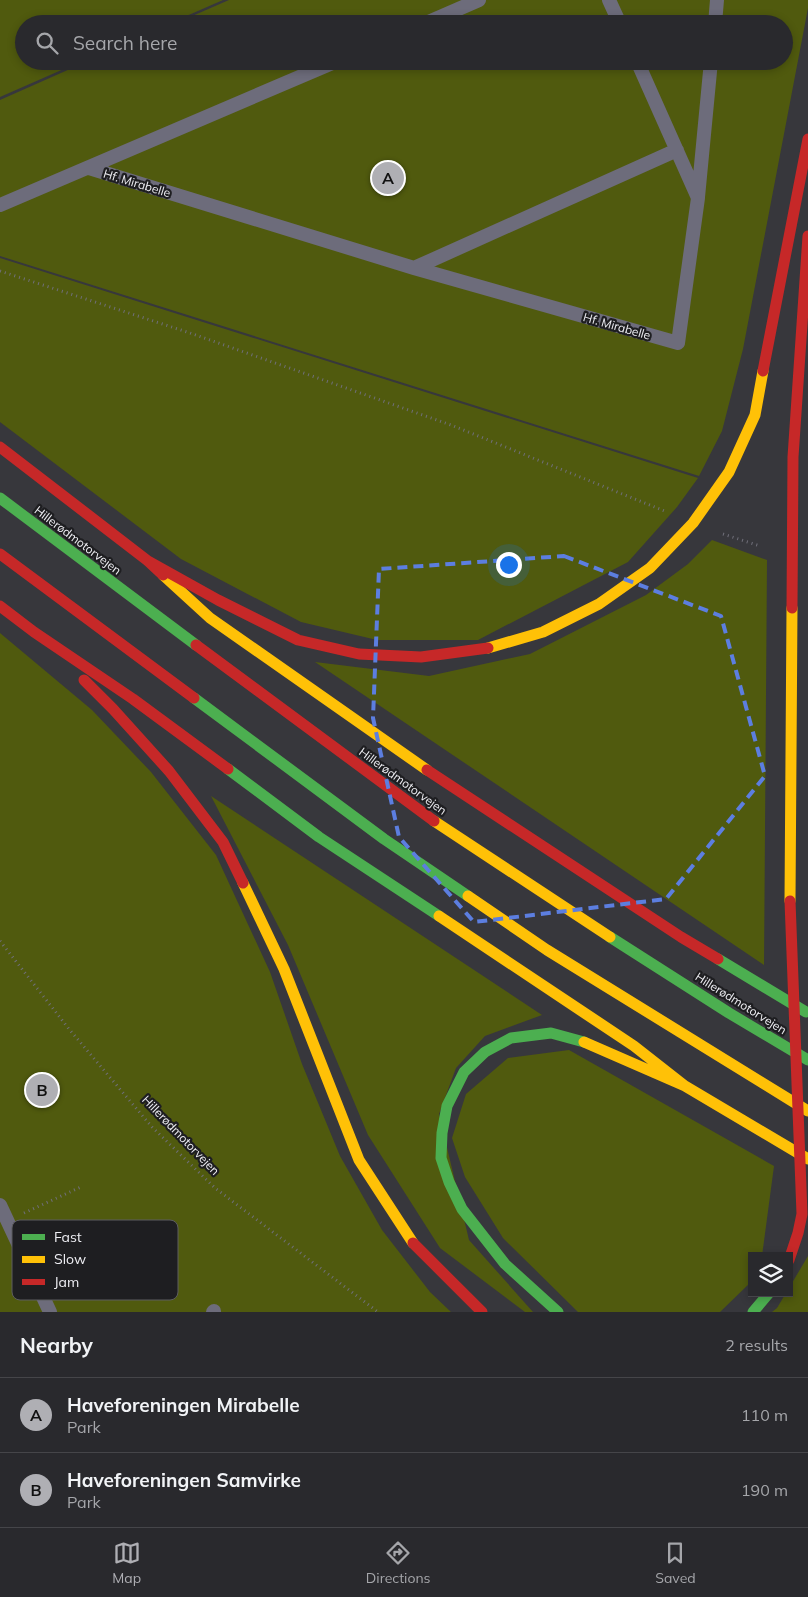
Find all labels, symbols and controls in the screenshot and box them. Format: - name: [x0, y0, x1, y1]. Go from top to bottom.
- search box: [15, 15, 793, 70]
- icon: search: [33, 29, 61, 57]
- text: Search here: [73, 31, 177, 55]
- pin: A: [372, 159, 404, 197]
- street label: Hf. Mirabelle: [102, 166, 172, 200]
- street label: Hf. Mirabelle: [582, 309, 652, 343]
- street label: Hillerødmotorvejen: [32, 502, 124, 578]
- your location: [496, 552, 522, 578]
- street label: Hillerødmotorvejen: [356, 744, 450, 818]
- street label: Hillerødmotorvejen: [693, 969, 789, 1037]
- pin: B: [26, 1071, 58, 1109]
- street label: Hillerødmotorvejen: [139, 1092, 223, 1178]
- legend: [12, 1220, 178, 1300]
- text: Fast: [54, 1228, 82, 1246]
- text: Slow: [54, 1250, 86, 1268]
- map controls: [748, 1252, 793, 1297]
- button: layers: [748, 1252, 793, 1297]
- text: Jam: [54, 1273, 79, 1291]
- text: Nearby: [20, 1332, 93, 1358]
- text: 2 results: [725, 1335, 788, 1355]
- text: Haveforeningen Mirabelle: [67, 1393, 300, 1417]
- text: A: [30, 1405, 42, 1425]
- text: 110 m: [741, 1405, 788, 1425]
- text: Park: [67, 1417, 101, 1437]
- text: Haveforeningen Samvirke: [67, 1468, 301, 1492]
- text: B: [30, 1480, 42, 1500]
- text: 190 m: [741, 1480, 788, 1500]
- text: Park: [67, 1492, 101, 1512]
- tab: Map: [112, 1539, 141, 1587]
- tab: Directions: [366, 1539, 431, 1587]
- tab: Saved: [655, 1539, 696, 1587]

